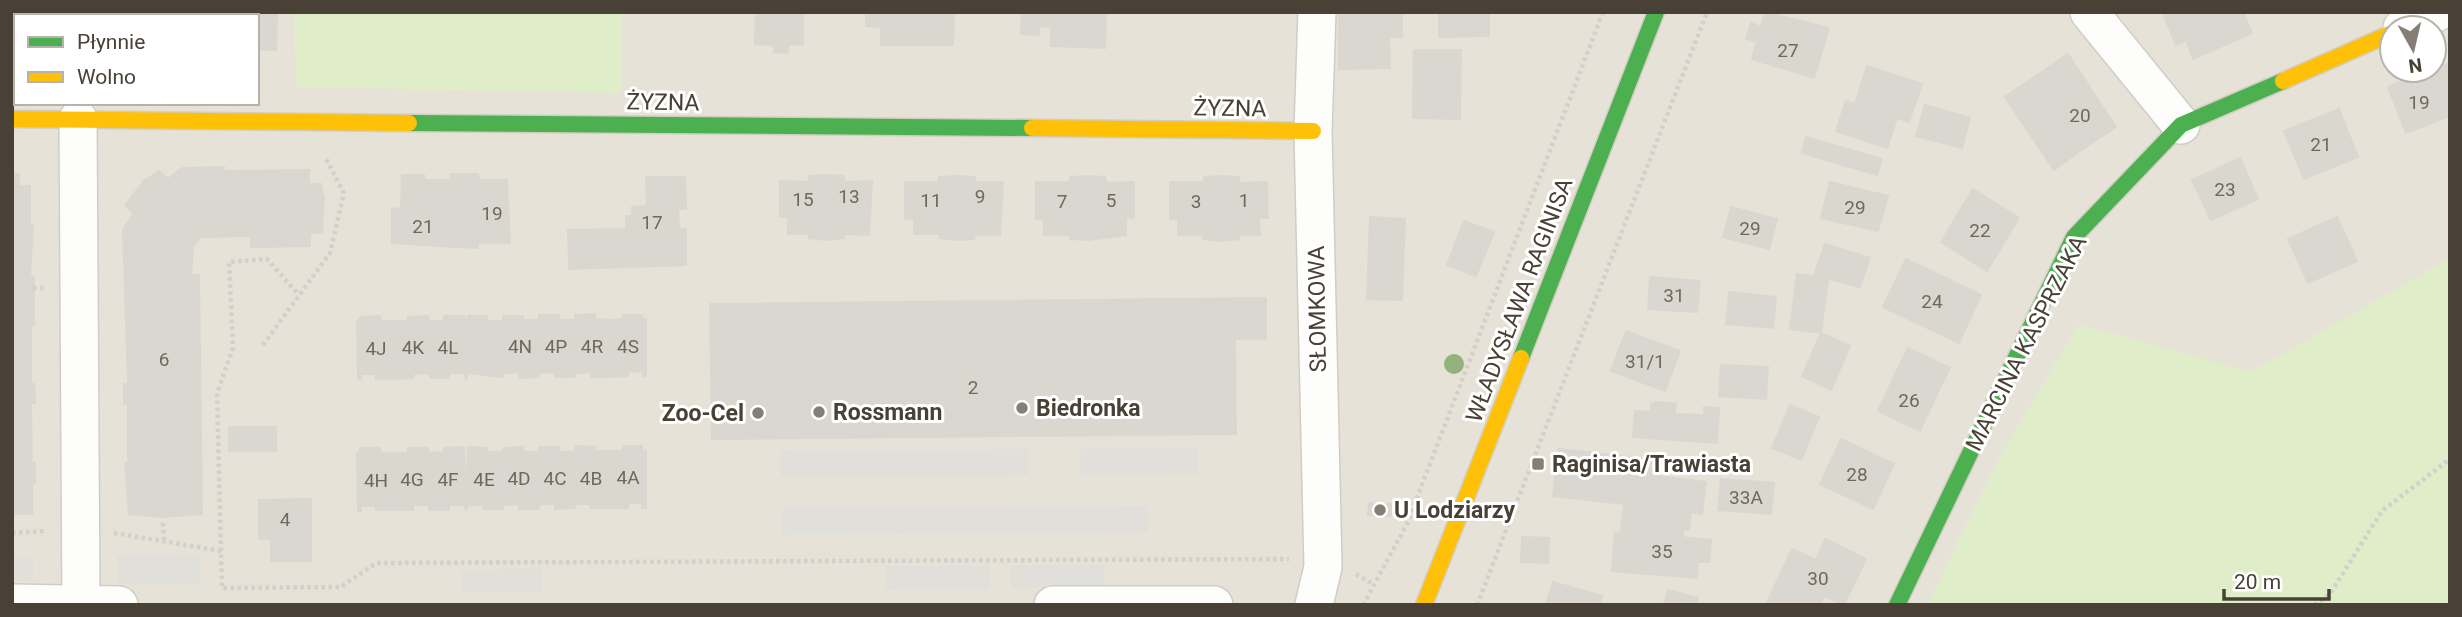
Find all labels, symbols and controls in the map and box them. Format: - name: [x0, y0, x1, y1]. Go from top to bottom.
- legend: [14, 14, 259, 105]
- north arrow: [2378, 14, 2448, 84]
- text: Płynnie: [77, 30, 145, 54]
- house number: 27: [1777, 39, 1799, 62]
- text: N: [2407, 53, 2424, 78]
- text: Wolno: [77, 65, 136, 89]
- street label: ŻYZNA: [626, 88, 700, 117]
- house number: 19: [2408, 91, 2430, 114]
- street label: ŻYZNA: [1193, 94, 1267, 123]
- house number: 20: [2069, 104, 2091, 127]
- house number: 21: [2310, 133, 2332, 156]
- street label: WŁADYSŁAWA RAGINISA: [1460, 174, 1579, 426]
- house number: 23: [2214, 178, 2236, 201]
- house number: 13: [838, 185, 860, 208]
- house number: 9: [975, 185, 985, 208]
- house number: 15: [792, 188, 814, 211]
- house number: 11: [920, 189, 942, 212]
- house number: 5: [1106, 189, 1116, 212]
- house number: 1: [1239, 189, 1249, 212]
- house number: 7: [1057, 190, 1067, 213]
- house number: 3: [1191, 190, 1201, 213]
- house number: 29: [1844, 196, 1866, 219]
- house number: 19: [481, 202, 503, 225]
- house number: 17: [641, 211, 663, 234]
- house number: 21: [412, 215, 434, 238]
- house number: 29: [1739, 217, 1761, 240]
- house number: 22: [1969, 219, 1991, 242]
- street label: MARCINA KASPRZAKA: [1960, 231, 2093, 455]
- street label: SŁOMKOWA: [1303, 245, 1332, 373]
- house number: 31: [1663, 284, 1685, 307]
- house number: 24: [1921, 290, 1943, 313]
- house number: 4N: [508, 335, 532, 358]
- house number: 4P: [545, 335, 567, 358]
- house number: 4R: [581, 335, 603, 358]
- house number: 4S: [617, 335, 639, 358]
- house number: 4K: [402, 336, 424, 359]
- house number: 4L: [438, 336, 458, 359]
- house number: 4J: [365, 337, 387, 360]
- house number: 6: [159, 348, 169, 371]
- house number: 31/1: [1625, 350, 1665, 373]
- house number: 2: [968, 376, 978, 399]
- house number: 26: [1898, 389, 1920, 412]
- place label: Biedronka: [1036, 395, 1141, 422]
- place label: Rossmann: [833, 399, 942, 426]
- place label: Zoo-Cel: [662, 400, 744, 427]
- marker: Biedronka: [1014, 400, 1030, 416]
- marker: Rossmann: [811, 404, 827, 420]
- marker: Zoo-Cel: [750, 405, 766, 421]
- place label: Raginisa/Trawiasta: [1552, 451, 1751, 478]
- marker: Raginisa/Trawiasta: [1530, 456, 1546, 472]
- house number: 28: [1846, 463, 1868, 486]
- house number: 4A: [616, 466, 640, 489]
- house number: 4D: [507, 467, 531, 490]
- house number: 4C: [543, 467, 567, 490]
- house number: 4B: [580, 467, 602, 490]
- house number: 4G: [400, 468, 424, 491]
- house number: 4F: [437, 468, 459, 491]
- house number: 4E: [473, 468, 495, 491]
- house number: 4H: [364, 469, 388, 492]
- house number: 33A: [1729, 486, 1763, 509]
- place label: U Lodziarzy: [1394, 497, 1515, 524]
- marker: U Lodziarzy: [1372, 502, 1388, 518]
- house number: 4: [280, 508, 291, 531]
- house number: 35: [1651, 540, 1673, 563]
- scale bar: [2224, 558, 2329, 602]
- house number: 30: [1807, 567, 1829, 590]
- text: 20 m: [2234, 570, 2281, 594]

